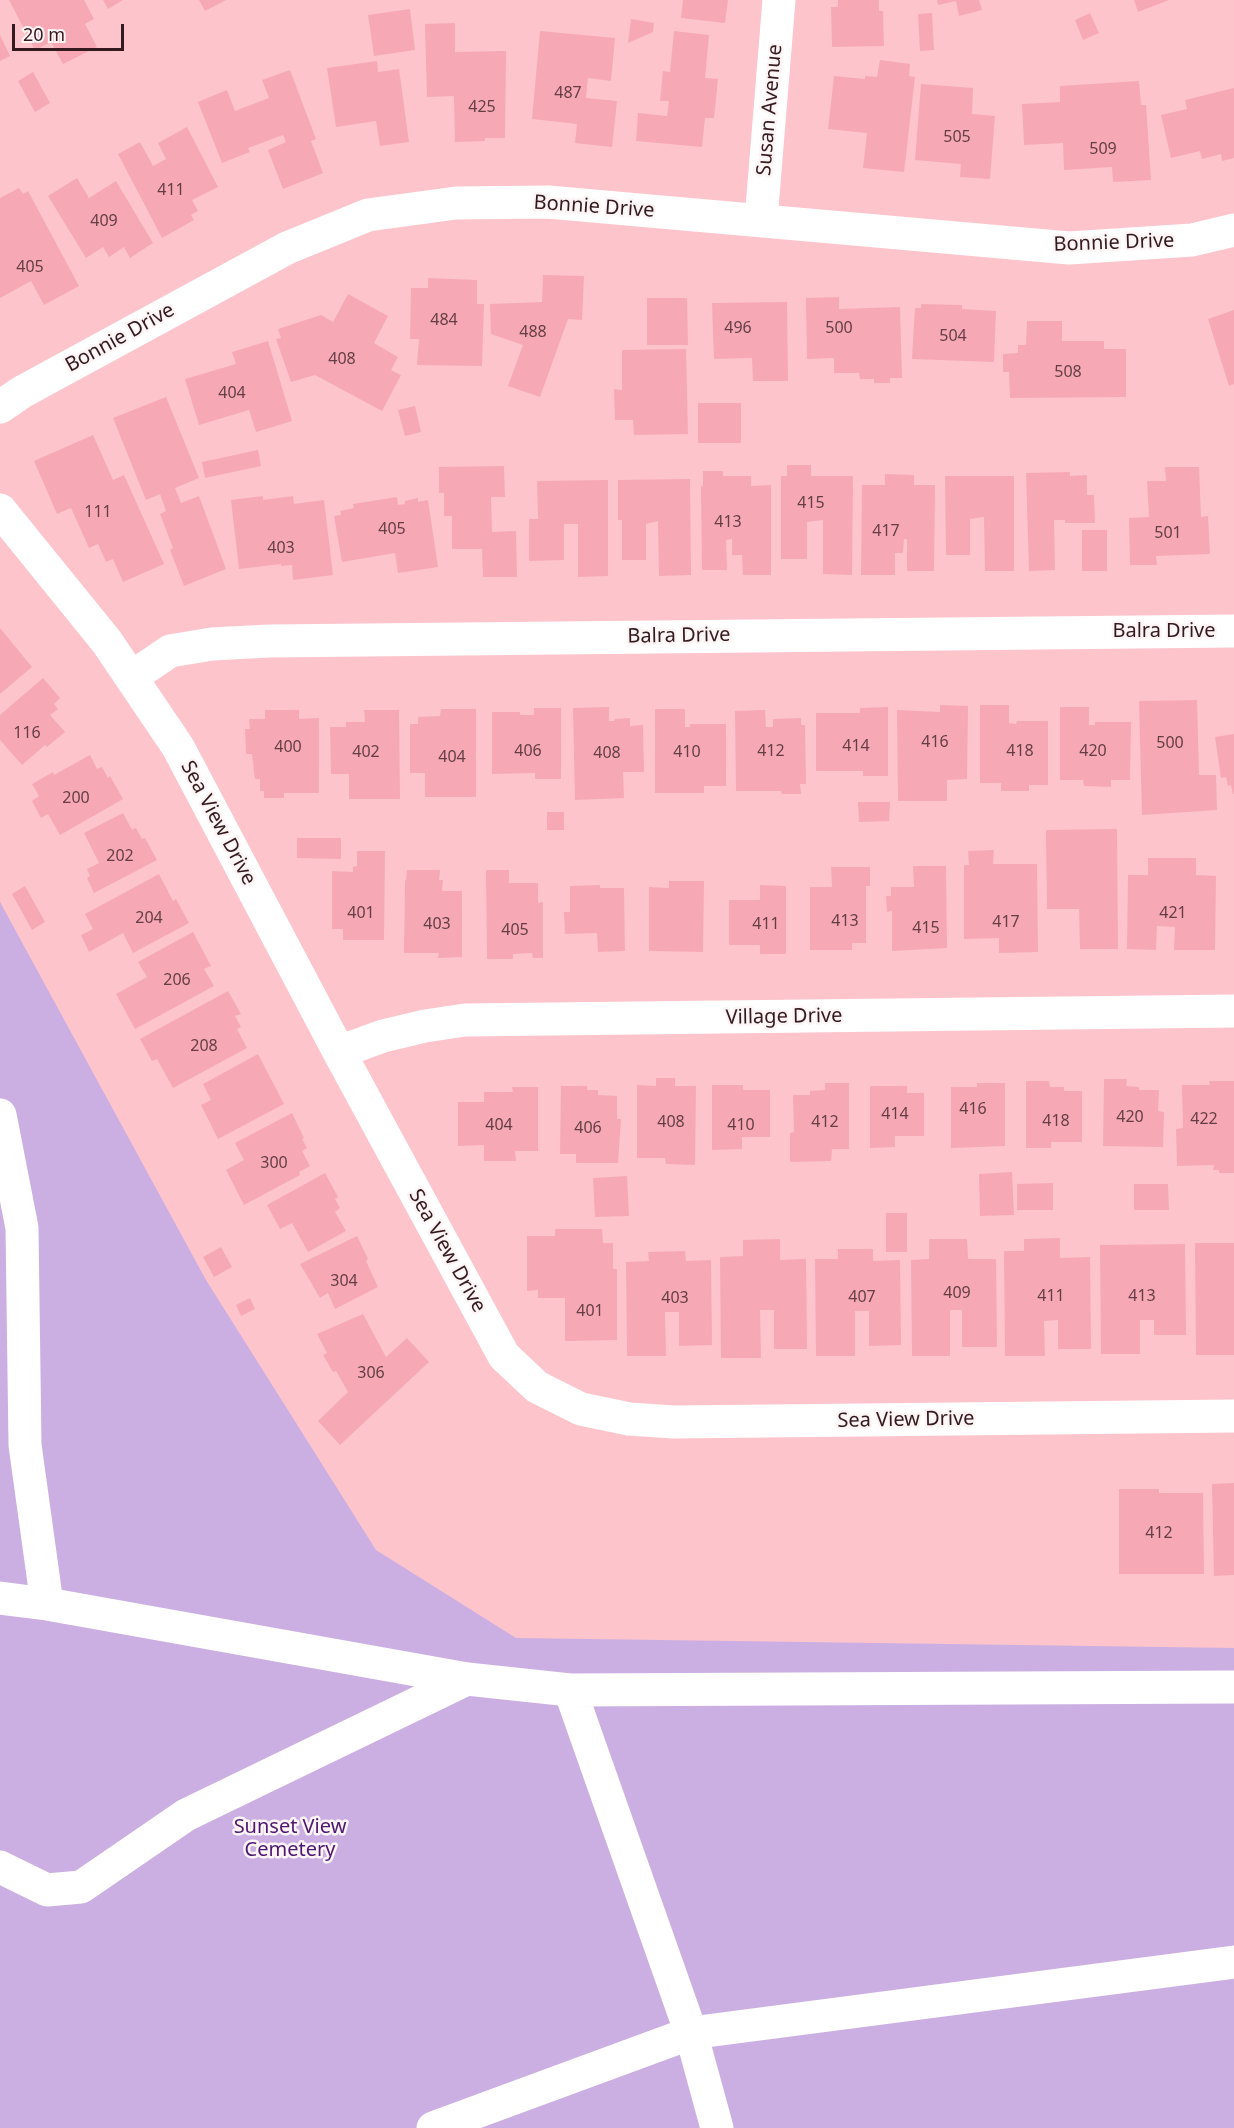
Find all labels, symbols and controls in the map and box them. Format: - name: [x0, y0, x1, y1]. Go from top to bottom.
- scale bar: [15, 12, 128, 50]
- text: 20 m: [23, 22, 65, 46]
- street label: Susan Avenue: [752, 43, 788, 177]
- house number: 487: [554, 83, 582, 103]
- house number: 425: [468, 97, 496, 117]
- house number: 505: [943, 127, 971, 147]
- house number: 509: [1089, 139, 1117, 159]
- house number: 411: [157, 180, 185, 200]
- street label: Bonnie Drive: [533, 191, 655, 223]
- house number: 409: [90, 211, 118, 231]
- street label: Bonnie Drive: [1053, 229, 1175, 257]
- house number: 405: [16, 257, 44, 277]
- street label: Bonnie Drive: [61, 298, 179, 378]
- house number: 484: [430, 310, 458, 330]
- house number: 496: [724, 318, 752, 338]
- house number: 500: [825, 318, 853, 338]
- house number: 488: [519, 322, 547, 342]
- house number: 504: [939, 326, 967, 346]
- house number: 408: [328, 349, 356, 369]
- house number: 508: [1054, 362, 1082, 382]
- house number: 404: [218, 383, 246, 403]
- house number: 415: [797, 493, 825, 513]
- house number: 111: [84, 502, 112, 522]
- house number: 413: [714, 512, 742, 532]
- house number: 405: [378, 519, 406, 539]
- house number: 417: [872, 521, 900, 541]
- house number: 501: [1154, 523, 1182, 543]
- house number: 403: [267, 538, 295, 558]
- street label: Balra Drive: [1112, 619, 1216, 643]
- street label: Balra Drive: [627, 623, 731, 649]
- house number: 116: [13, 723, 41, 743]
- house number: 416: [921, 732, 949, 752]
- house number: 500: [1156, 733, 1184, 753]
- house number: 414: [842, 736, 870, 756]
- house number: 400: [274, 737, 302, 757]
- house number: 406: [514, 741, 542, 761]
- house number: 412: [757, 741, 785, 761]
- house number: 418: [1006, 741, 1034, 761]
- house number: 420: [1079, 741, 1107, 761]
- house number: 402: [352, 742, 380, 762]
- house number: 410: [673, 742, 701, 762]
- house number: 408: [593, 743, 621, 763]
- house number: 404: [438, 747, 466, 767]
- street label: Sea View Drive: [175, 757, 261, 889]
- house number: 200: [62, 788, 90, 808]
- house number: 202: [106, 846, 134, 866]
- house number: 401: [347, 903, 375, 923]
- house number: 421: [1159, 903, 1187, 923]
- house number: 204: [135, 908, 163, 928]
- house number: 413: [831, 911, 859, 931]
- house number: 417: [992, 912, 1020, 932]
- house number: 403: [423, 914, 451, 934]
- house number: 411: [752, 914, 780, 934]
- house number: 415: [912, 918, 940, 938]
- house number: 405: [501, 920, 529, 940]
- house number: 206: [163, 970, 191, 990]
- street label: Village Drive: [725, 1004, 843, 1030]
- house number: 208: [190, 1036, 218, 1056]
- house number: 416: [959, 1099, 987, 1119]
- house number: 414: [881, 1104, 909, 1124]
- house number: 420: [1116, 1107, 1144, 1127]
- house number: 422: [1190, 1109, 1218, 1129]
- house number: 418: [1042, 1111, 1070, 1131]
- house number: 408: [657, 1112, 685, 1132]
- house number: 412: [811, 1112, 839, 1132]
- house number: 404: [485, 1115, 513, 1135]
- house number: 410: [727, 1115, 755, 1135]
- house number: 406: [574, 1118, 602, 1138]
- house number: 300: [260, 1153, 288, 1173]
- street label: Sea View Drive: [403, 1185, 491, 1317]
- house number: 304: [330, 1271, 358, 1291]
- house number: 409: [943, 1283, 971, 1303]
- house number: 411: [1037, 1286, 1065, 1306]
- house number: 413: [1128, 1286, 1156, 1306]
- house number: 407: [848, 1287, 876, 1307]
- house number: 403: [661, 1288, 689, 1308]
- house number: 401: [576, 1301, 604, 1321]
- house number: 306: [357, 1363, 385, 1383]
- street label: Sea View Drive: [837, 1407, 975, 1433]
- house number: 412: [1145, 1523, 1173, 1543]
- park label: Sunset View Cemetery: [234, 1815, 346, 1862]

